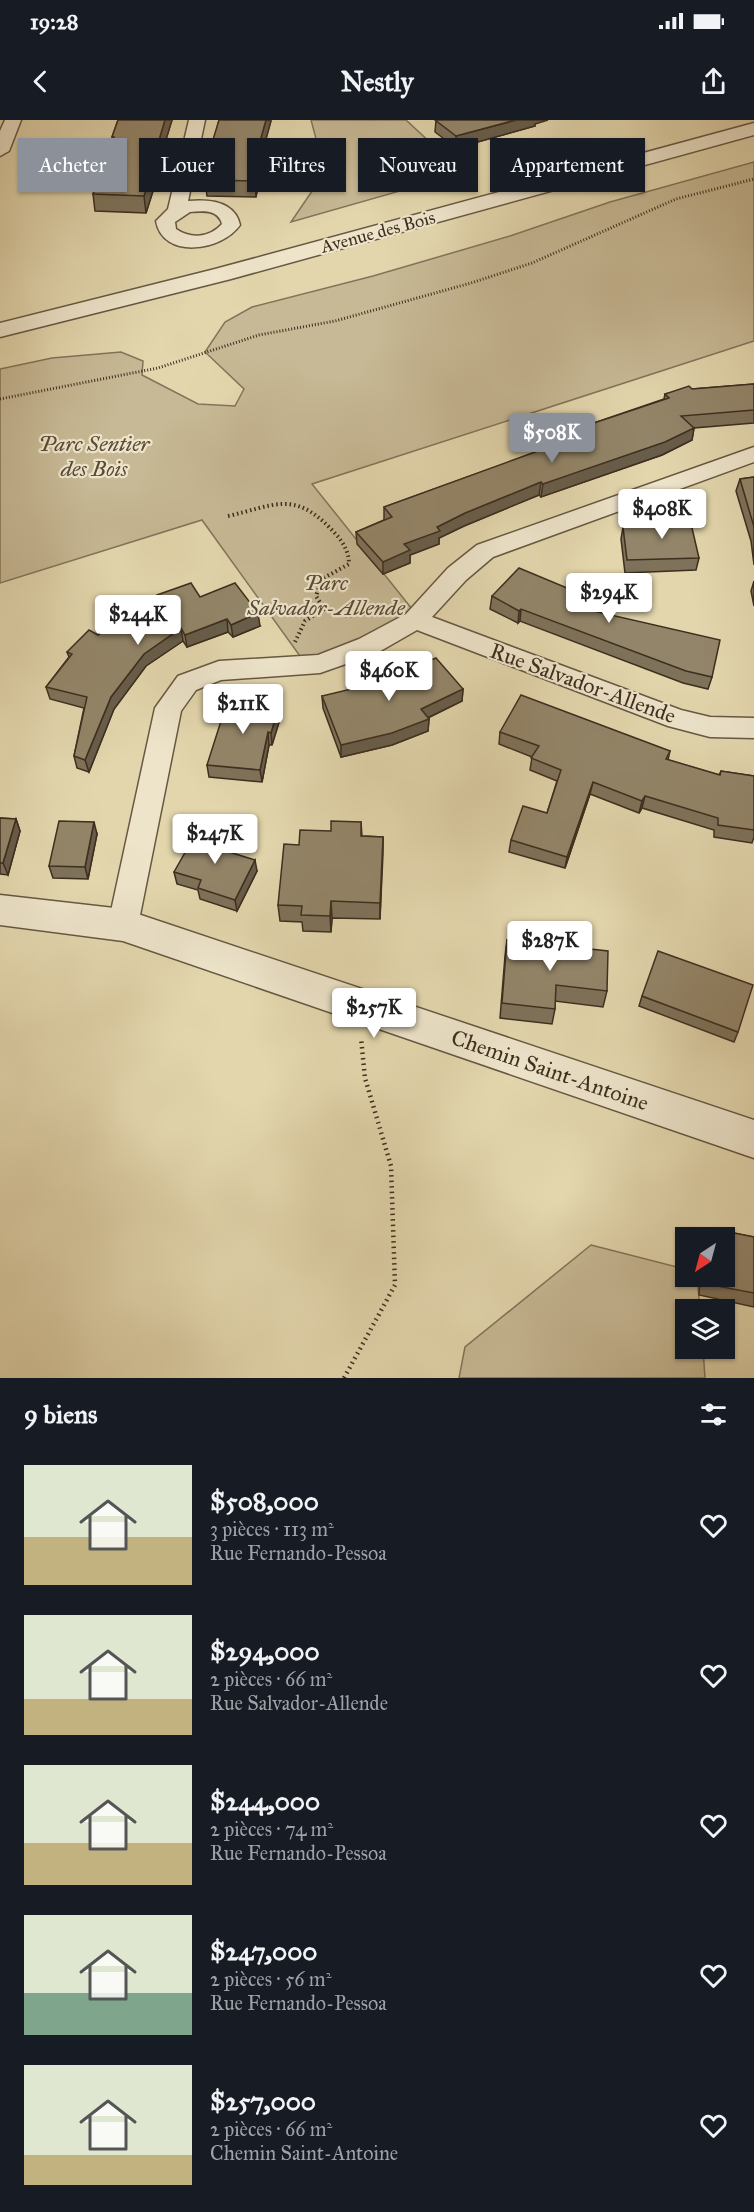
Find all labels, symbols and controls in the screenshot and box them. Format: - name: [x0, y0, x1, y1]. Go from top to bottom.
- text: 19:28: [30, 8, 78, 35]
- icon: back: [24, 65, 57, 98]
- text: Nestly: [341, 65, 413, 98]
- icon: share: [697, 65, 730, 98]
- chip: Acheter: [18, 138, 127, 192]
- chip: Louer: [139, 138, 235, 192]
- chip: Filtres: [247, 138, 346, 192]
- chip: Nouveau: [358, 138, 478, 192]
- chip: Appartement: [490, 138, 645, 192]
- street label: Avenue des Bois: [317, 206, 438, 258]
- pin: $508K: [510, 413, 594, 464]
- text: $508K: [523, 420, 581, 444]
- park label: Parc Sentier des Bois: [39, 430, 151, 482]
- pin: $408K: [620, 489, 704, 540]
- text: $408K: [632, 496, 692, 520]
- park label: Parc Salvador-Allende: [246, 569, 406, 621]
- pin: $294K: [567, 573, 651, 624]
- text: $294K: [580, 580, 638, 604]
- pin: $244K: [96, 595, 180, 646]
- text: $244K: [109, 602, 167, 626]
- street label: Rue Salvador-Allende: [486, 637, 680, 729]
- pin: $460K: [347, 651, 431, 702]
- text: $460K: [359, 658, 419, 682]
- pin: $211K: [201, 684, 285, 735]
- text: $211K: [217, 691, 269, 715]
- pin: $247K: [173, 814, 257, 865]
- text: $247K: [186, 821, 244, 845]
- pin: $287K: [508, 921, 592, 972]
- text: $287K: [521, 928, 579, 952]
- pin: $257K: [332, 988, 416, 1039]
- text: $257K: [346, 995, 402, 1019]
- street label: Chemin Saint-Antoine: [448, 1024, 652, 1116]
- north arrow: [675, 1227, 735, 1287]
- map controls: [675, 1227, 735, 1359]
- button: layers: [675, 1299, 735, 1359]
- text: 9 biens: [24, 1398, 98, 1430]
- icon: filters: [697, 1398, 730, 1431]
- text: $508,000: [210, 1485, 319, 1517]
- icon: home: [72, 1489, 144, 1561]
- icon: heart: [697, 1509, 730, 1542]
- text: 3 pièces · 113 m²: [210, 1517, 334, 1541]
- text: Rue Fernando-Pessoa: [210, 1541, 387, 1565]
- text: $294,000: [210, 1635, 320, 1667]
- icon: home: [72, 1639, 144, 1711]
- icon: heart: [697, 1659, 730, 1692]
- text: 2 pièces · 66 m²: [210, 1667, 332, 1691]
- text: Rue Salvador-Allende: [210, 1691, 388, 1715]
- text: $244,000: [210, 1785, 320, 1817]
- icon: home: [72, 1789, 144, 1861]
- icon: heart: [697, 1809, 730, 1842]
- text: 2 pièces · 74 m²: [210, 1817, 333, 1841]
- text: Rue Fernando-Pessoa: [210, 1841, 387, 1865]
- text: $247,000: [210, 1935, 317, 1967]
- icon: home: [72, 1939, 144, 2011]
- icon: heart: [697, 1959, 730, 1992]
- text: 2 pièces · 56 m²: [210, 1967, 331, 1991]
- text: Rue Fernando-Pessoa: [210, 1991, 387, 2015]
- text: $257,000: [210, 2085, 316, 2117]
- icon: home: [72, 2089, 144, 2161]
- icon: heart: [697, 2109, 730, 2142]
- text: 2 pièces · 66 m²: [210, 2117, 332, 2141]
- text: Chemin Saint-Antoine: [210, 2141, 398, 2165]

